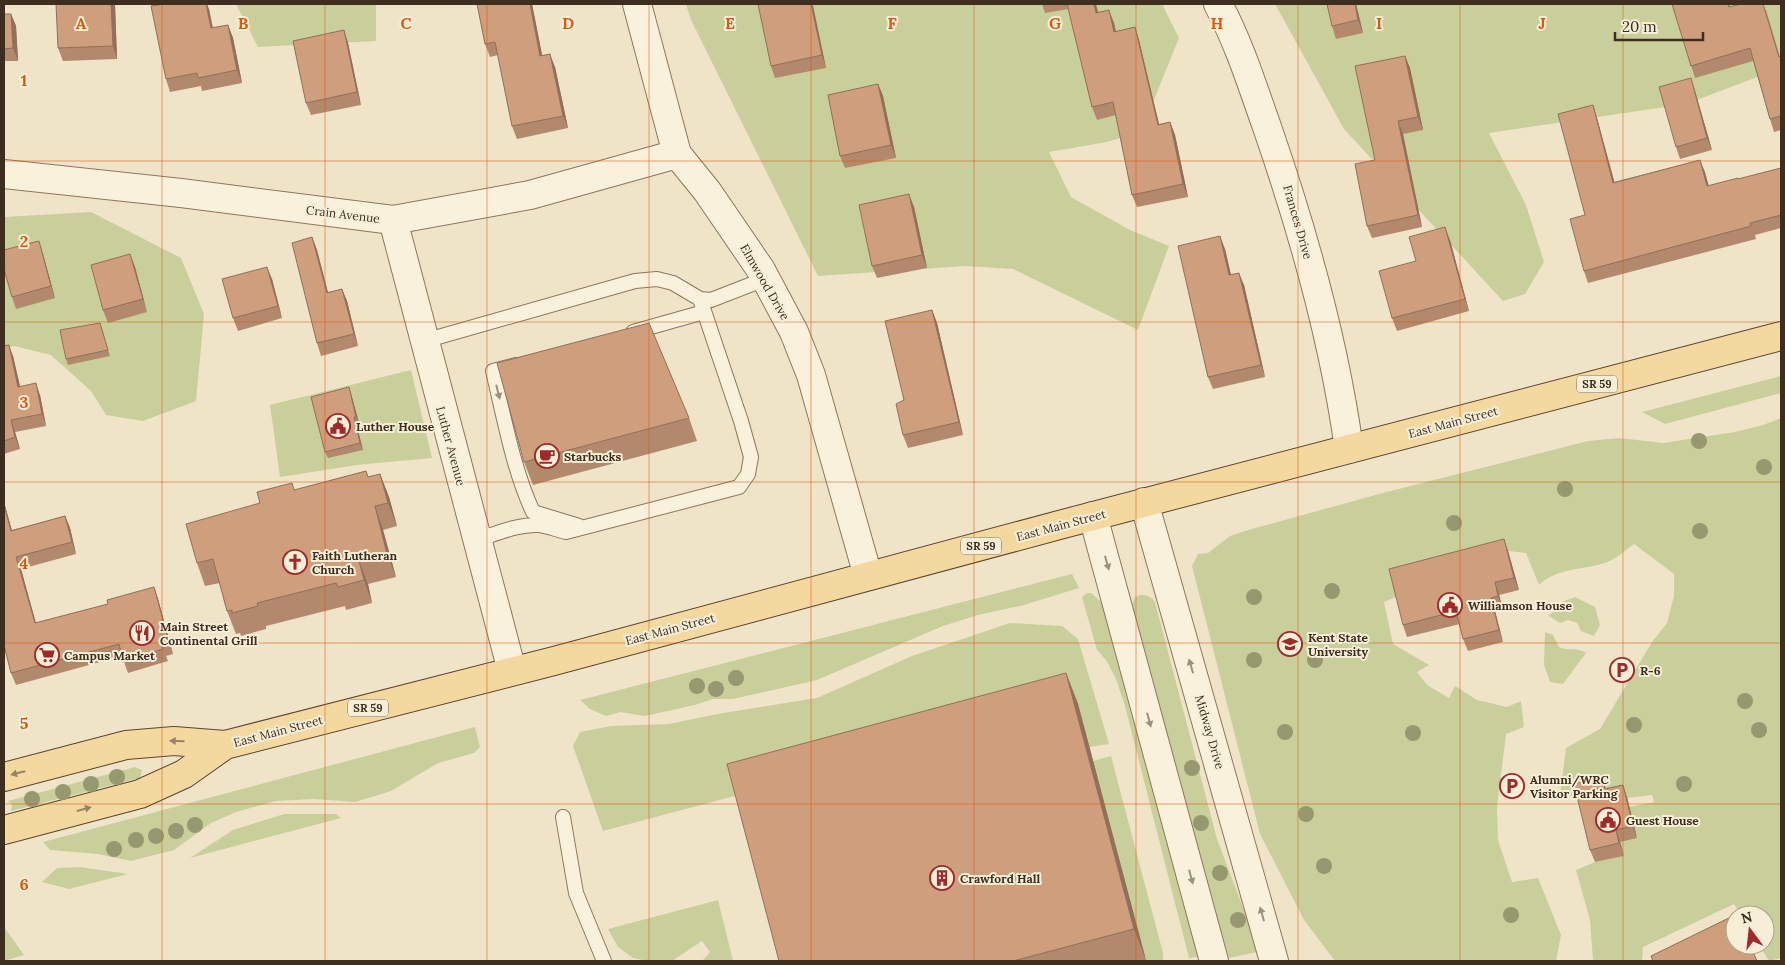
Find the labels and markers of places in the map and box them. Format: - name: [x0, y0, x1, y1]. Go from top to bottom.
- public building icon: Luther House: [325, 413, 351, 439]
- place label: Luther House: [356, 419, 435, 434]
- cafe icon: Starbucks: [534, 443, 560, 469]
- place label: Starbucks: [564, 449, 622, 464]
- place label: Faith Lutheran Church: [312, 548, 397, 577]
- church icon: Faith Lutheran Church: [282, 549, 308, 575]
- public building icon: Williamson House: [1437, 592, 1463, 618]
- place label: Williamson House: [1468, 598, 1572, 613]
- place label: Main Street Continental Grill: [160, 619, 258, 648]
- restaurant icon: Main Street Continental Grill: [129, 620, 155, 646]
- place label: Kent State University: [1308, 630, 1369, 659]
- school or university icon: Kent State University: [1277, 631, 1303, 657]
- supermarket icon: Campus Market: [34, 642, 60, 668]
- place label: Campus Market: [64, 648, 156, 663]
- parking icon: R-6: [1609, 657, 1635, 683]
- place label: R-6: [1640, 663, 1661, 678]
- place label: Alumni/WRC Visitor Parking: [1530, 772, 1619, 801]
- parking icon: Alumni/WRC Visitor Parking: [1499, 773, 1525, 799]
- public building icon: Guest House: [1595, 807, 1621, 833]
- place label: Guest House: [1626, 813, 1699, 828]
- building icon: Crawford Hall: [929, 865, 955, 891]
- place label: Crawford Hall: [960, 871, 1041, 886]

